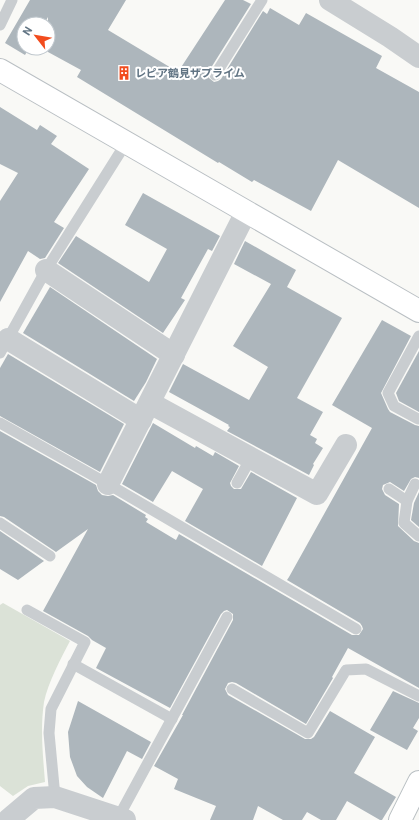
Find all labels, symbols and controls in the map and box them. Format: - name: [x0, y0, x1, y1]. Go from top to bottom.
- north arrow: [16, 16, 56, 56]
- text: N: [20, 24, 36, 38]
- building icon: レピア鶴見ザプライム: [116, 65, 132, 81]
- place label: レピア鶴見ザプライム: [135, 67, 245, 80]

